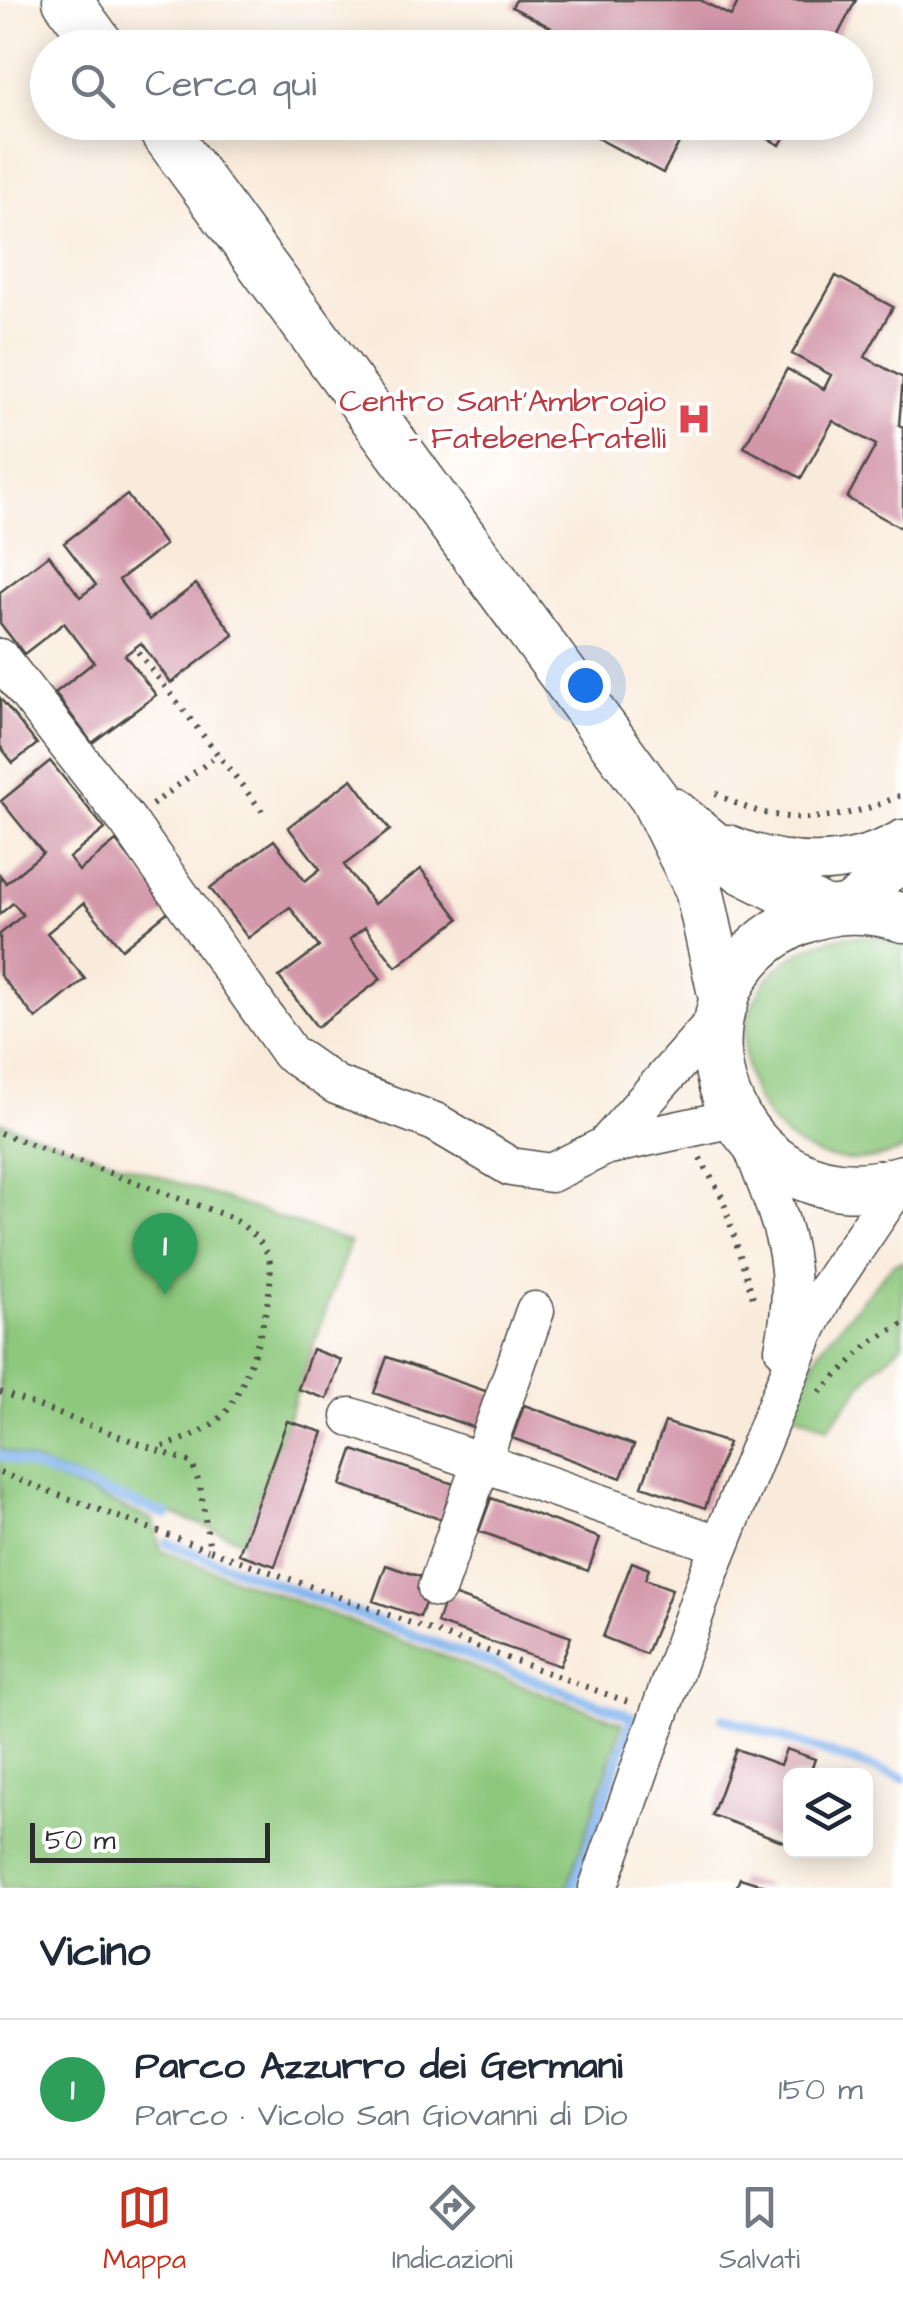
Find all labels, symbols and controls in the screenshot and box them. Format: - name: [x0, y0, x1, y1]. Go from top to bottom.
- search box: [30, 30, 873, 140]
- icon: search: [65, 58, 120, 113]
- text: Cerca qui: [145, 59, 317, 111]
- place label: Centro Sant'Ambrogio - Fatebenefratelli: [339, 379, 666, 461]
- hospital icon: Centro Sant'Ambrogio - Fatebenefratelli: [675, 400, 713, 438]
- your location: [560, 660, 611, 711]
- pin: 1: [132, 1212, 198, 1295]
- map controls: [783, 1768, 873, 1858]
- button: layers: [783, 1768, 873, 1858]
- scale bar: [30, 1818, 270, 1862]
- text: 50 m: [45, 1821, 116, 1860]
- text: Vicino: [40, 1924, 150, 1982]
- text: Parco Azzurro dei Germani: [135, 2041, 622, 2093]
- text: 1: [70, 2067, 75, 2112]
- text: 150 m: [778, 2067, 863, 2112]
- text: Parco · Vicolo San Giovanni di Dio: [135, 2093, 628, 2138]
- tab: Mappa: [103, 2180, 186, 2279]
- tab: Indicazioni: [392, 2180, 513, 2279]
- tab: Salvati: [719, 2180, 800, 2279]

